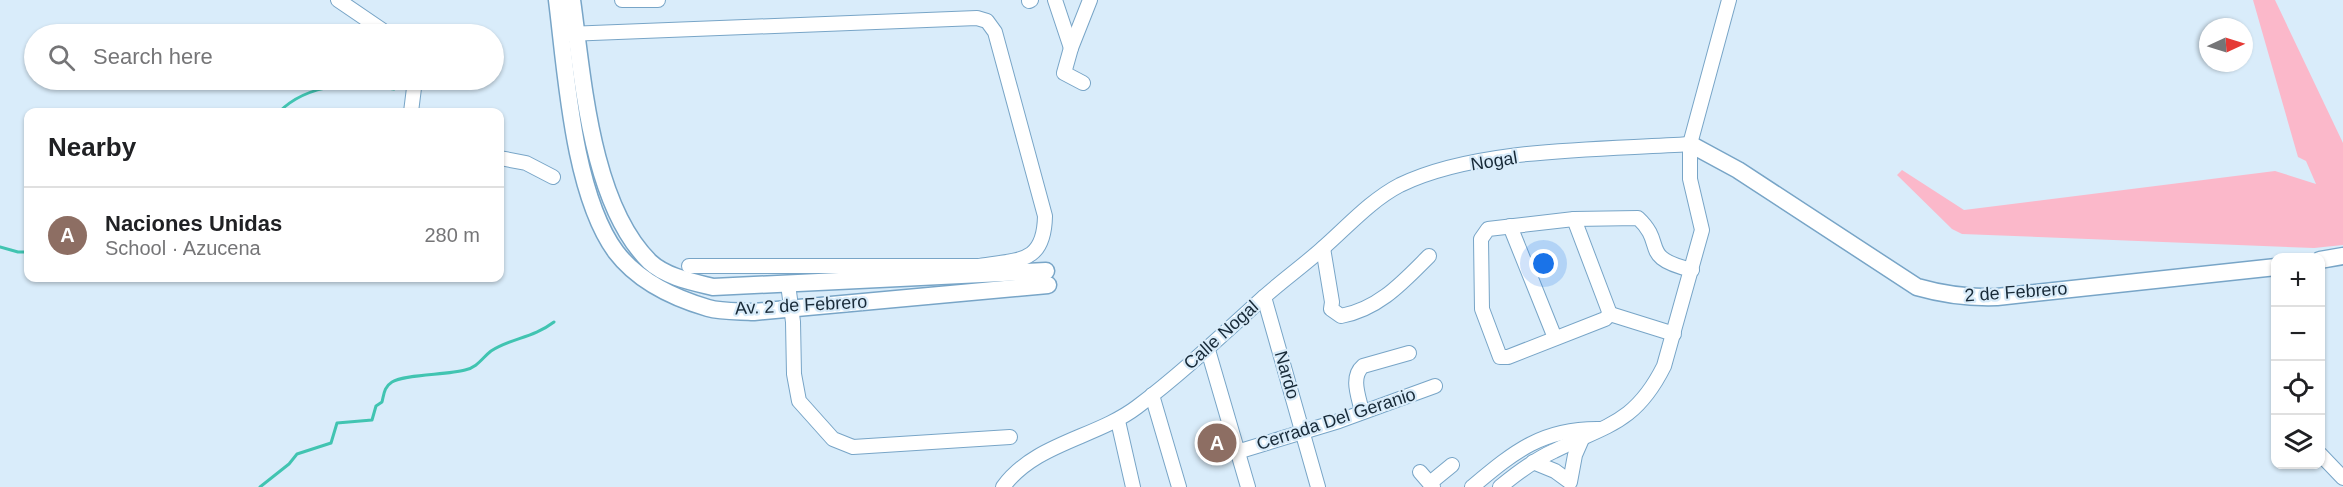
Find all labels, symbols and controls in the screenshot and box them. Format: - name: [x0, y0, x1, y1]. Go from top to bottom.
- north arrow: [2199, 18, 2253, 72]
- search box: [24, 24, 504, 90]
- icon: search: [45, 41, 78, 74]
- text: Search here: [93, 44, 213, 69]
- text: Nearby: [48, 132, 136, 162]
- street label: Nogal: [1469, 147, 1519, 175]
- text: Naciones Unidas: [105, 211, 282, 236]
- text: A: [60, 224, 75, 246]
- text: 280 m: [424, 224, 480, 246]
- text: School · Azucena: [105, 237, 261, 259]
- your location: [1529, 249, 1558, 278]
- map controls: [2271, 253, 2325, 469]
- button: +: [2271, 253, 2325, 307]
- street label: 2 de Febrero: [1964, 278, 2068, 306]
- street label: Av. 2 de Febrero: [734, 292, 868, 318]
- street label: Calle Nogal: [1180, 296, 1262, 374]
- button: −: [2271, 307, 2325, 361]
- street label: Nardo: [1271, 349, 1303, 401]
- button: locate: [2271, 361, 2325, 415]
- street label: Cerrada Del Geranio: [1254, 384, 1418, 454]
- button: layers: [2271, 415, 2325, 469]
- pin: A: [1198, 420, 1236, 466]

